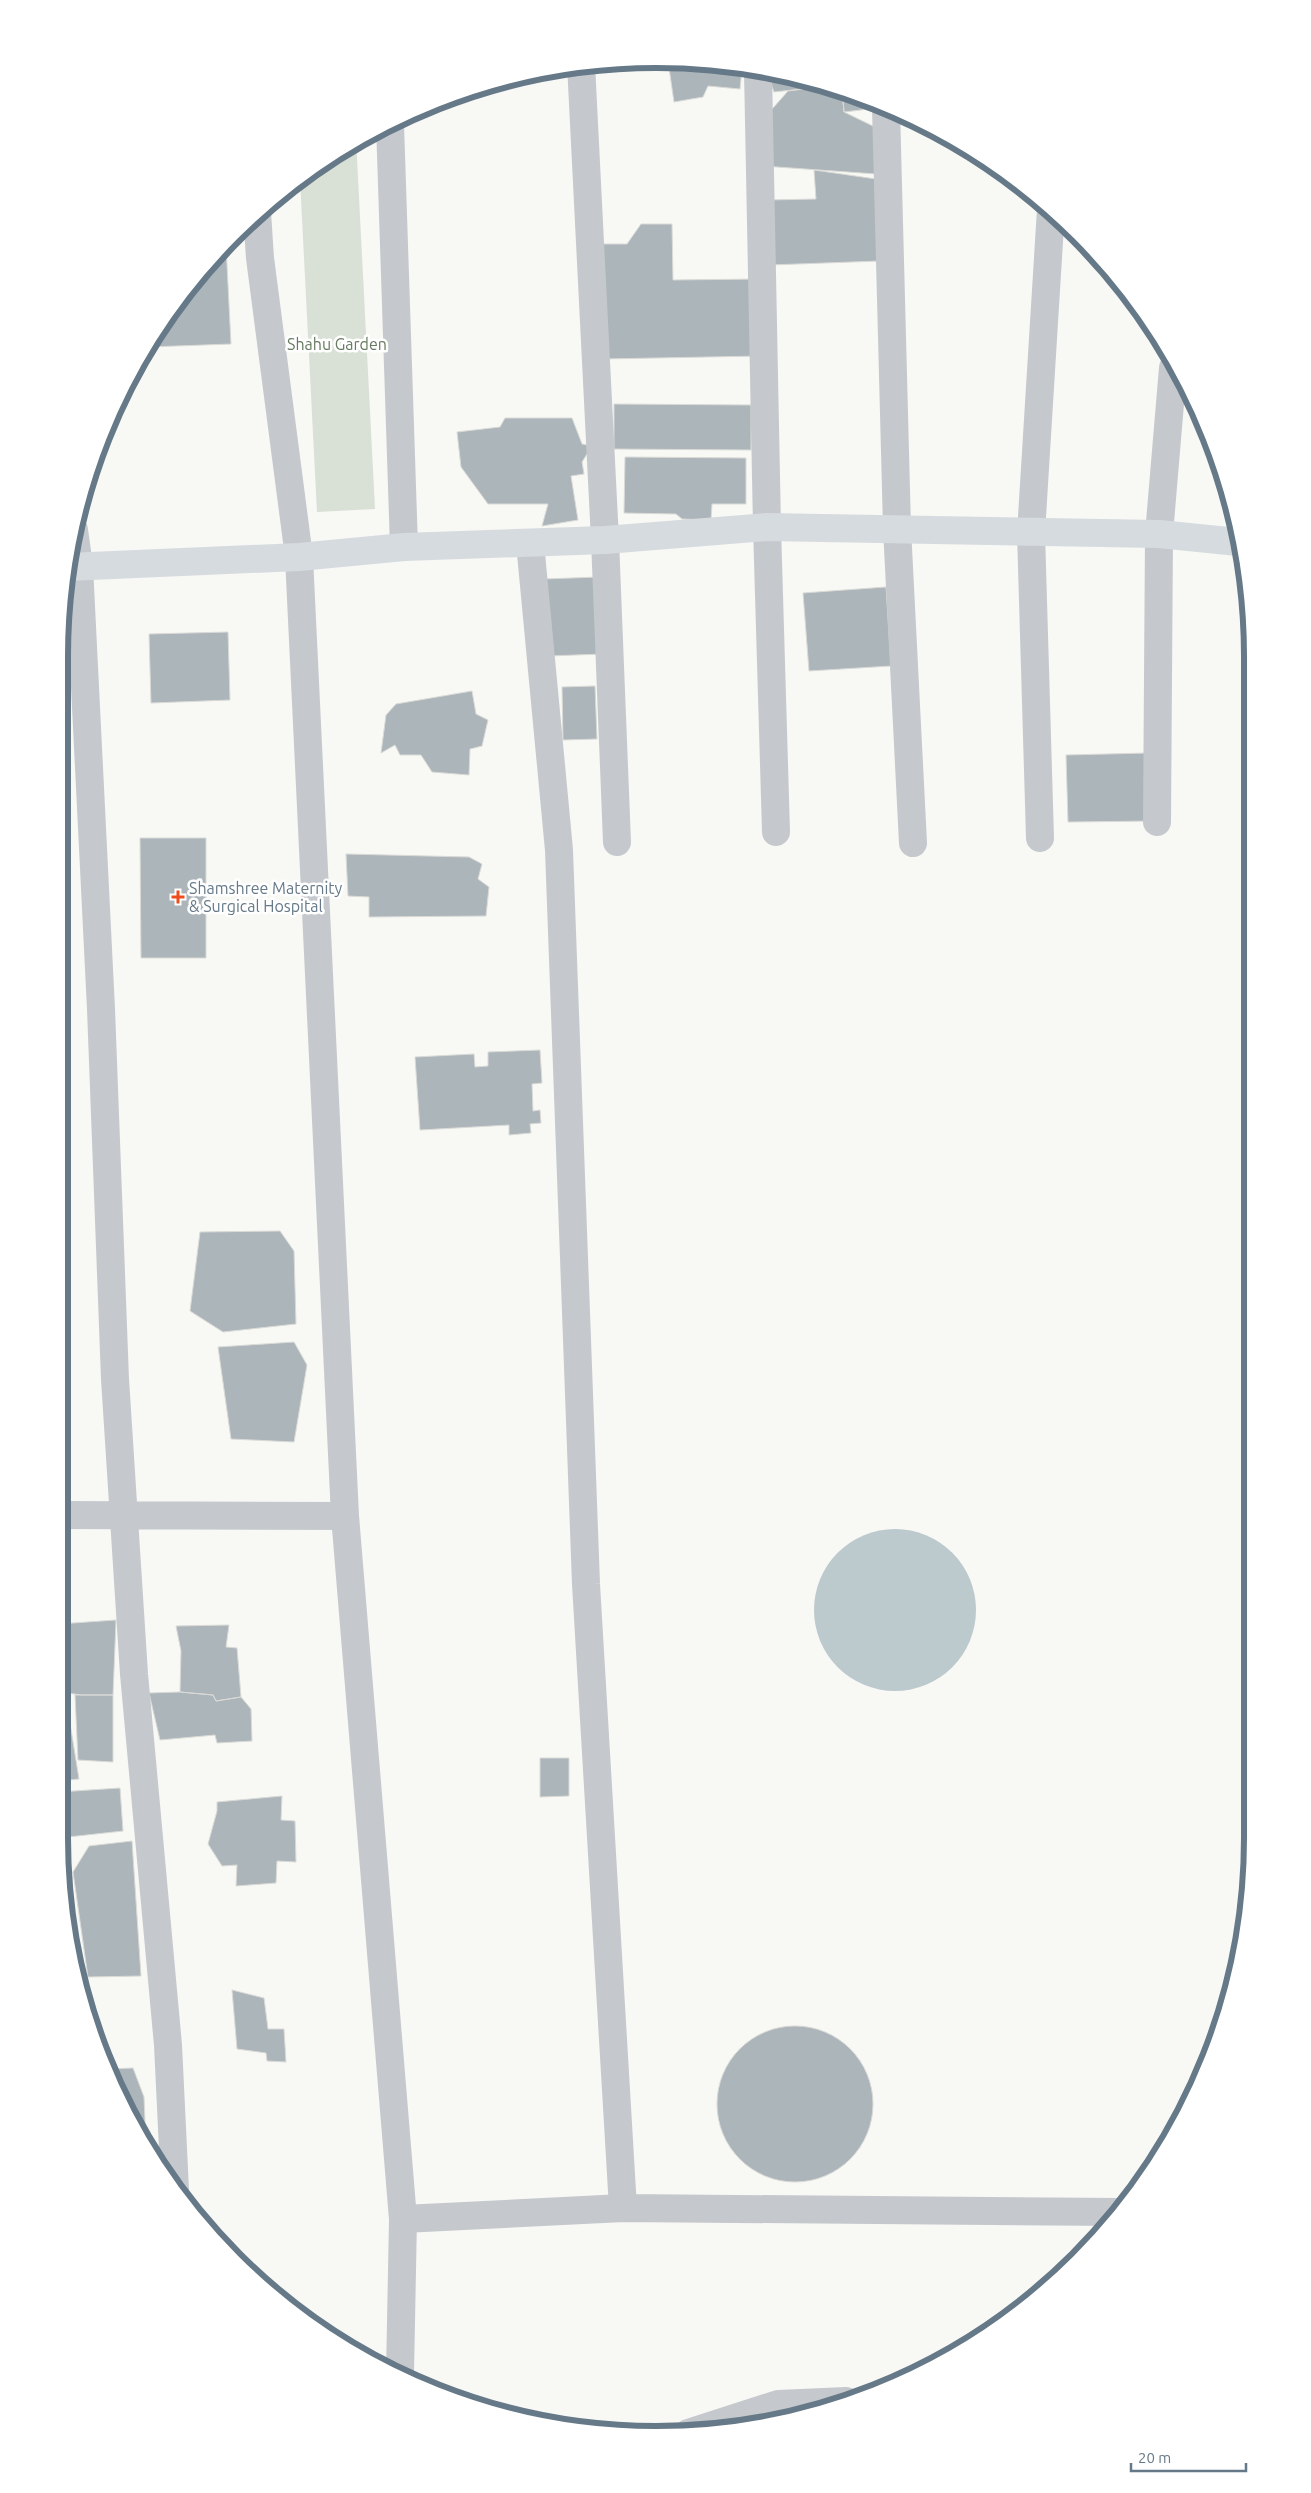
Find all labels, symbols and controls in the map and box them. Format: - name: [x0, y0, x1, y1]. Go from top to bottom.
- park label: Shahu Garden: [287, 335, 387, 353]
- place label: Shamshree Maternity & Surgical Hospital: [189, 879, 343, 915]
- marker: Shamshree Maternity & Surgical Hospital: [171, 890, 185, 904]
- scale bar: [1131, 2440, 1246, 2472]
- text: 20 m: [1138, 2449, 1171, 2466]

